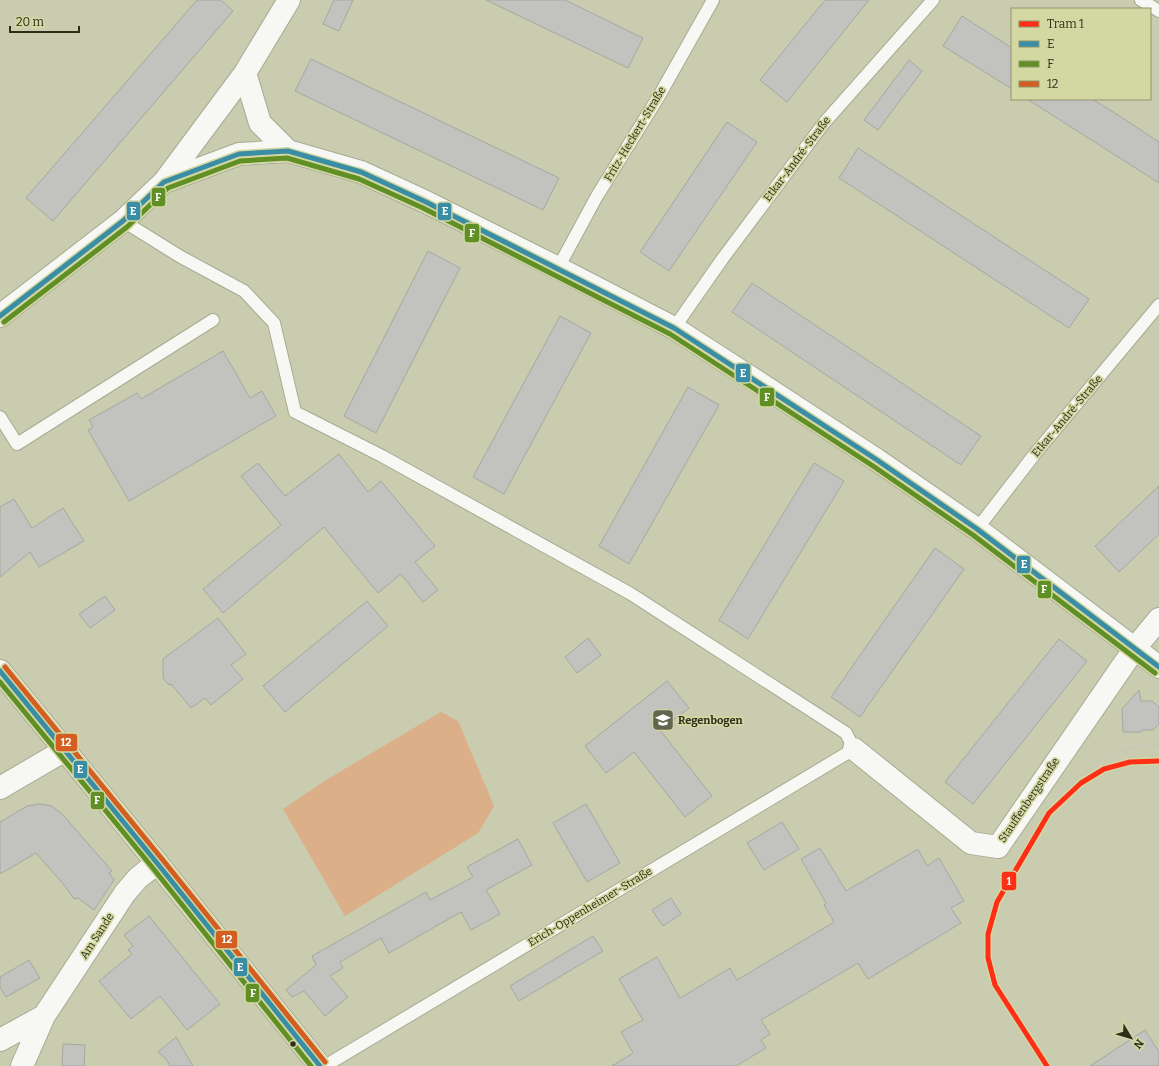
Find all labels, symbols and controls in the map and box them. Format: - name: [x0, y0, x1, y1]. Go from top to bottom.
- scale bar: [10, 8, 79, 34]
- legend: [1011, 8, 1151, 100]
- text: 20 m: [16, 15, 45, 29]
- text: Tram 1: [1047, 17, 1084, 31]
- text: E: [1047, 37, 1054, 51]
- text: F: [1047, 57, 1054, 71]
- text: 12: [1047, 77, 1058, 91]
- street label: Fritz-Heckert-Straße: [602, 84, 668, 184]
- street label: Etkar-André-Straße: [761, 114, 833, 204]
- line badge: F: [151, 187, 166, 207]
- text: F: [155, 191, 161, 204]
- line badge: E: [126, 201, 141, 221]
- line badge: E: [437, 202, 452, 221]
- text: E: [130, 205, 137, 218]
- text: E: [442, 205, 449, 218]
- line badge: F: [464, 223, 480, 243]
- text: F: [469, 227, 475, 240]
- line badge: E: [735, 363, 751, 383]
- text: E: [740, 367, 747, 380]
- street label: Etkar-André-Straße: [1029, 372, 1105, 460]
- line badge: F: [759, 387, 775, 407]
- text: F: [764, 391, 770, 404]
- line badge: E: [1016, 555, 1031, 574]
- text: E: [1021, 558, 1028, 571]
- line badge: F: [1037, 580, 1052, 599]
- text: F: [1041, 583, 1047, 596]
- school or university icon: Regenbogen: [650, 707, 676, 733]
- place label: Regenbogen: [678, 714, 743, 727]
- line badge: 12: [55, 733, 78, 752]
- text: 12: [61, 736, 71, 749]
- street label: Stauffenbergstraße: [996, 755, 1062, 845]
- line badge: E: [73, 760, 88, 779]
- text: E: [77, 763, 84, 776]
- line badge: F: [90, 791, 105, 810]
- text: F: [94, 794, 100, 807]
- street label: Erich-Oppenheimer-Straße: [525, 865, 655, 949]
- line badge: 1: [1001, 871, 1017, 891]
- text: 1: [1007, 875, 1012, 888]
- street label: Am Sande: [77, 911, 117, 961]
- line badge: 12: [215, 930, 238, 949]
- text: 12: [222, 933, 232, 946]
- line badge: E: [233, 957, 248, 977]
- text: E: [237, 961, 244, 974]
- line badge: F: [245, 983, 260, 1003]
- text: F: [250, 987, 256, 1000]
- north arrow: [1111, 1018, 1151, 1058]
- text: N: [1130, 1036, 1146, 1052]
- unlabelled marker: [288, 1039, 298, 1049]

